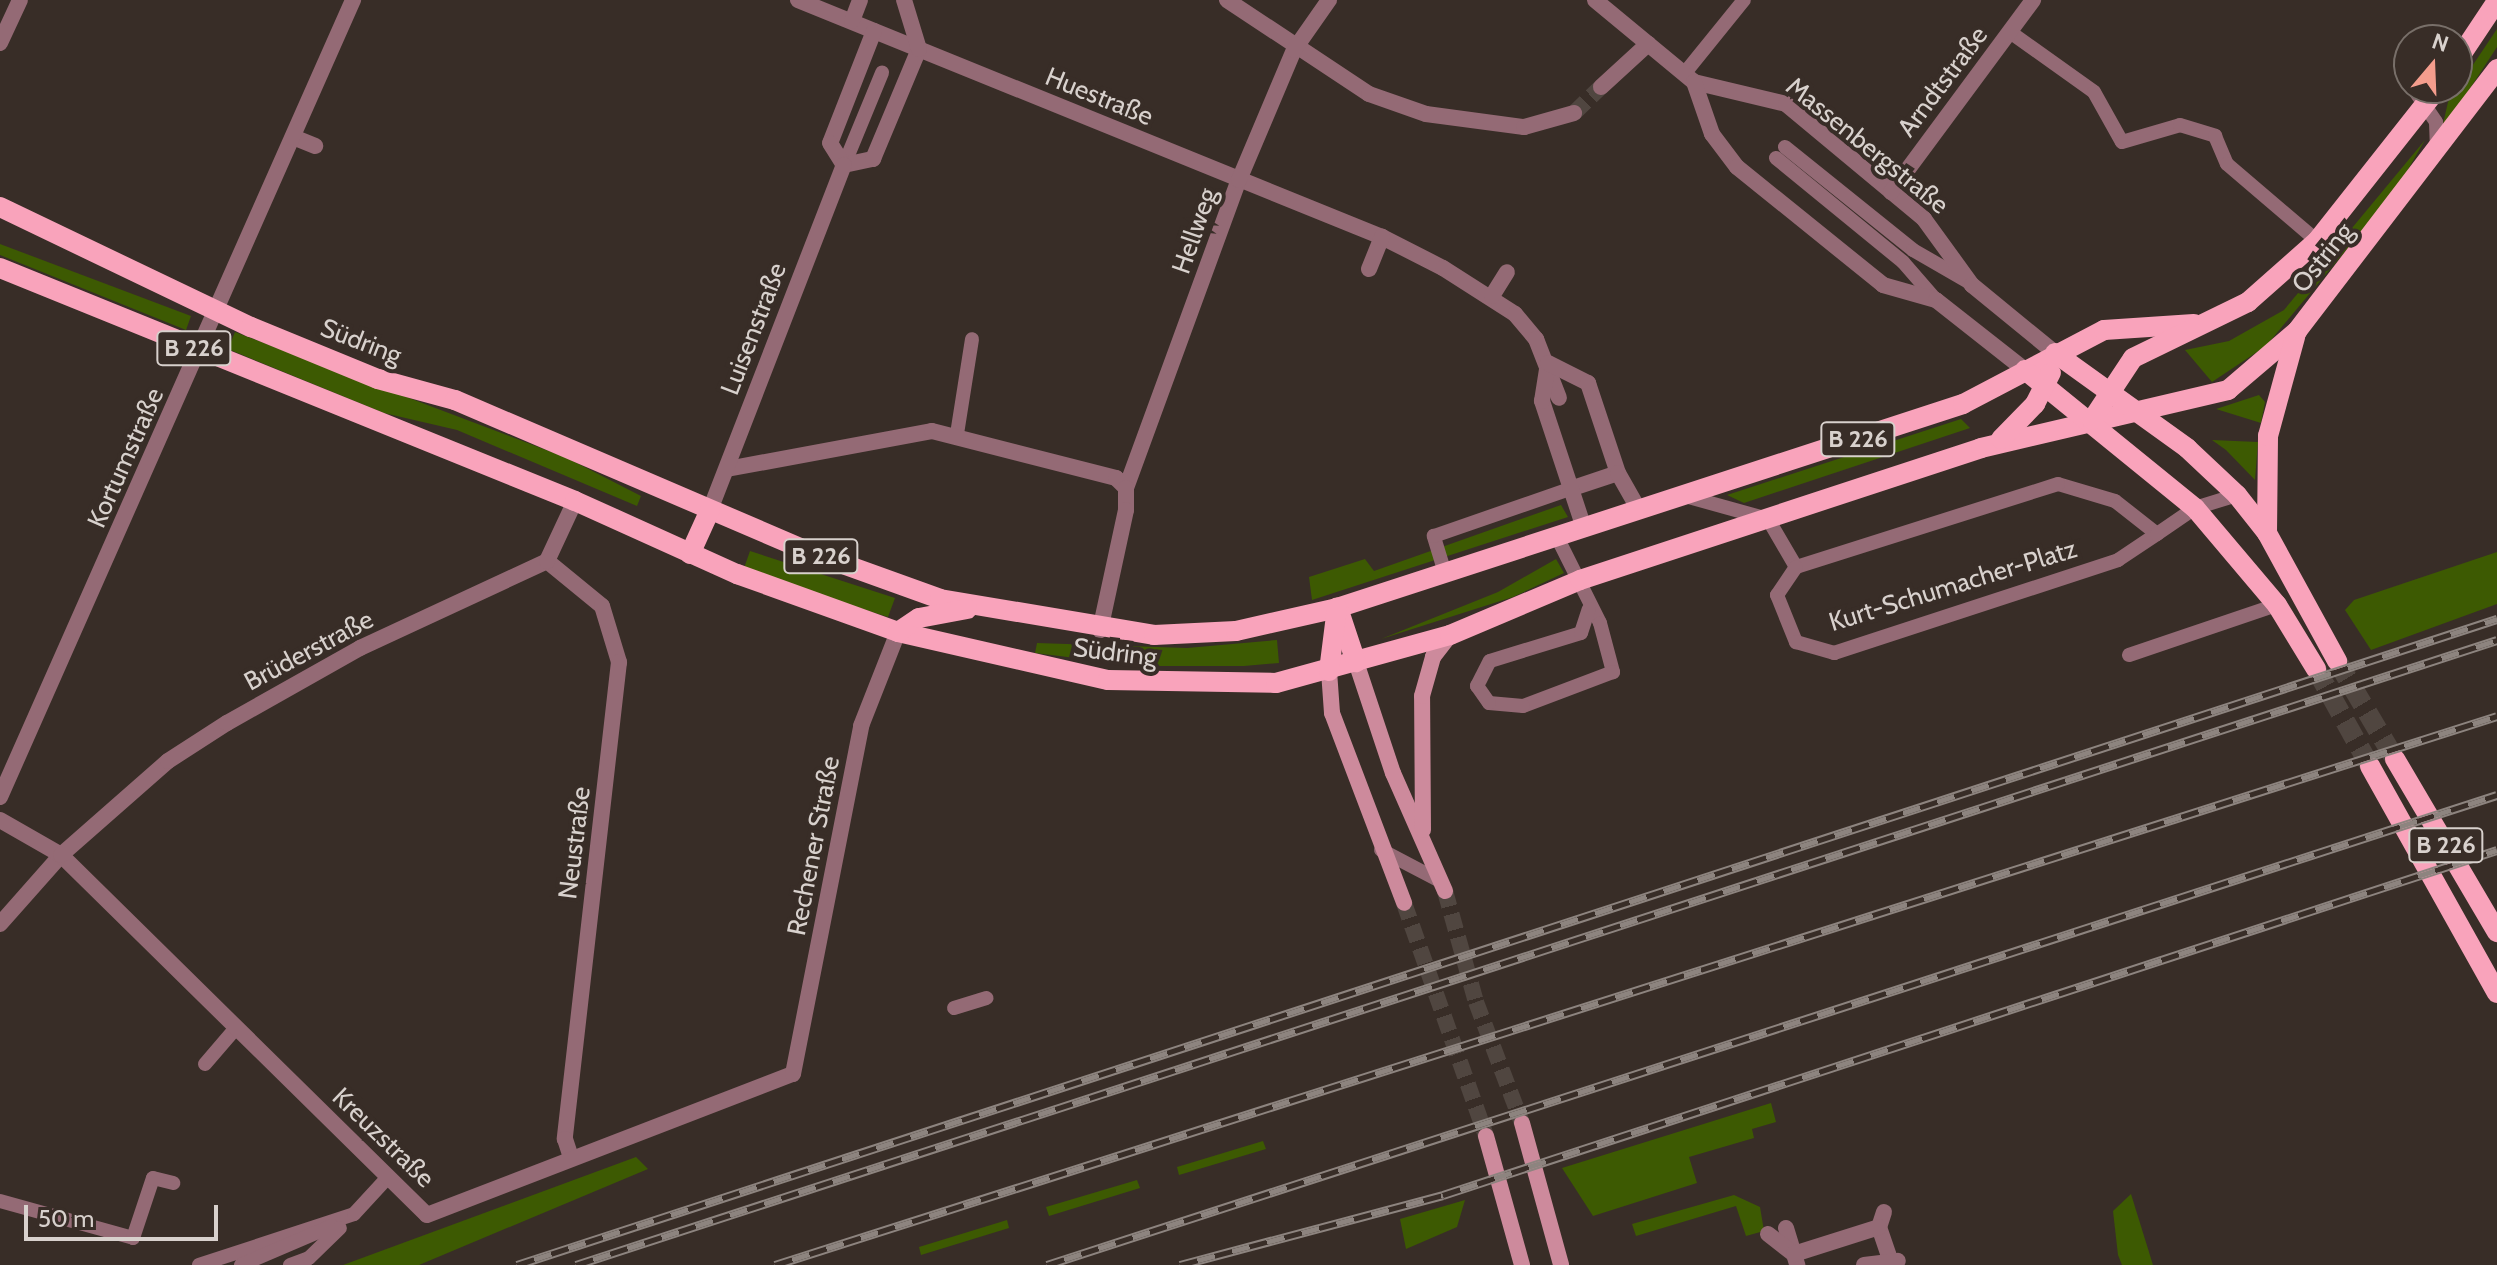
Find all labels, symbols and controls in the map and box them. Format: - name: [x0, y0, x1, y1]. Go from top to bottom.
- street label: Arndtstraße: [1891, 21, 1995, 143]
- north arrow: [2393, 24, 2473, 104]
- text: N: [2429, 27, 2452, 58]
- street label: Huestraße: [1041, 61, 1157, 133]
- street label: Massenbergstraße: [1780, 71, 1954, 221]
- street label: Hellweg: [1166, 184, 1224, 278]
- street label: Ostring: [2286, 217, 2360, 299]
- street label: Luisenstraße: [715, 259, 793, 399]
- street label: Südring: [316, 312, 406, 372]
- road number: B 226: [156, 328, 232, 368]
- street label: Kortumstraße: [81, 383, 171, 533]
- road number: B 226: [1820, 419, 1896, 459]
- street label: Kurt-Schumacher-Platz: [1825, 533, 2081, 639]
- road number: B 226: [783, 536, 859, 576]
- street label: Brüderstraße: [239, 604, 379, 698]
- street label: Südring: [1071, 632, 1159, 674]
- street label: Rechener Straße: [781, 754, 847, 938]
- street label: Neustraße: [553, 785, 597, 901]
- road number: B 226: [2408, 825, 2484, 865]
- street label: Kreuzstraße: [325, 1082, 441, 1194]
- scale bar: [28, 1189, 222, 1239]
- text: 50 m: [38, 1204, 94, 1233]

